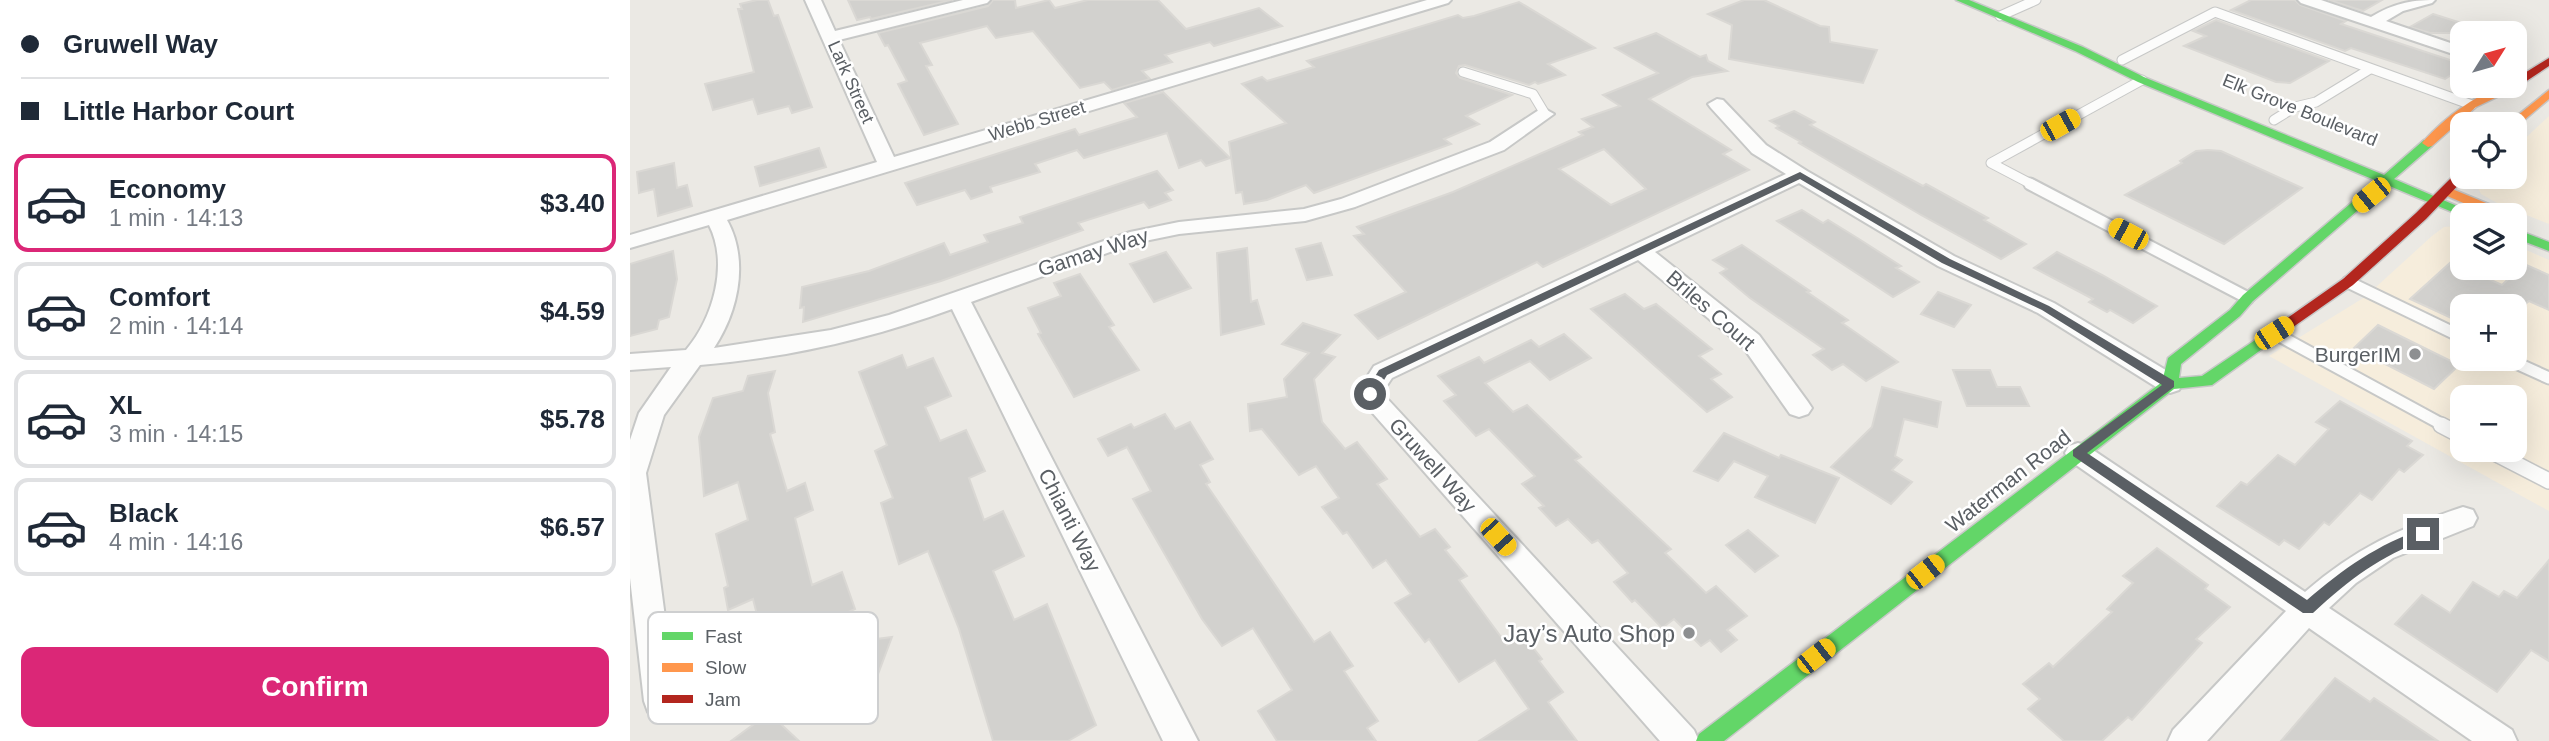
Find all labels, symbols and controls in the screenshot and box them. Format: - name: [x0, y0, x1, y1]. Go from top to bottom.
- north arrow: [2450, 21, 2527, 98]
- map controls: [2450, 21, 2527, 462]
- text: Gruwell Way: [63, 29, 218, 59]
- street label: Lark Street: [824, 38, 878, 126]
- street label: Elk Grove Boulevard: [2220, 70, 2380, 150]
- text: Little Harbor Court: [63, 96, 294, 126]
- street label: Webb Street: [986, 97, 1088, 145]
- car: [2037, 106, 2084, 144]
- button: locate: [2450, 112, 2527, 189]
- icon: car: [25, 172, 88, 235]
- text: Economy: [109, 174, 226, 204]
- car: [2349, 174, 2394, 216]
- text: $3.40: [540, 188, 605, 218]
- button: layers: [2450, 203, 2527, 280]
- text: 1 min · 14:13: [109, 205, 243, 231]
- car: [2105, 215, 2152, 253]
- street label: Gamay Way: [1035, 223, 1152, 281]
- street label: Briles Court: [1662, 265, 1760, 355]
- icon: car: [25, 280, 88, 343]
- text: Comfort: [109, 282, 210, 312]
- button: +: [2450, 294, 2527, 371]
- text: $4.59: [540, 296, 605, 326]
- text: 2 min · 14:14: [109, 313, 243, 339]
- car: [2251, 313, 2298, 353]
- place label: BurgerIM: [2315, 343, 2401, 366]
- marker: BurgerIM: [2407, 346, 2423, 362]
- route start: [1354, 378, 1386, 410]
- button: −: [2450, 385, 2527, 462]
- icon: car: [25, 388, 88, 451]
- text: XL: [109, 390, 142, 420]
- text: $5.78: [540, 404, 605, 434]
- street label: Gruwell Way: [1385, 413, 1481, 517]
- text: 3 min · 14:15: [109, 421, 243, 447]
- street label: Waterman Road: [1941, 425, 2075, 537]
- street label: Chianti Way: [1034, 465, 1106, 576]
- icon: car: [25, 496, 88, 559]
- text: Black: [109, 498, 178, 528]
- text: $6.57: [540, 512, 605, 542]
- car: [1477, 514, 1520, 560]
- route end: [2407, 518, 2439, 550]
- text: 4 min · 14:16: [109, 529, 243, 555]
- car: [1902, 551, 1949, 593]
- legend: [648, 612, 878, 724]
- place label: Jay’s Auto Shop: [1503, 620, 1675, 647]
- marker: Jay’s Auto Shop: [1681, 625, 1697, 641]
- text: Fast: [705, 626, 743, 647]
- car: [1793, 635, 1840, 677]
- button: Confirm: [21, 647, 609, 727]
- text: Slow: [705, 657, 746, 678]
- text: Jam: [705, 689, 741, 710]

